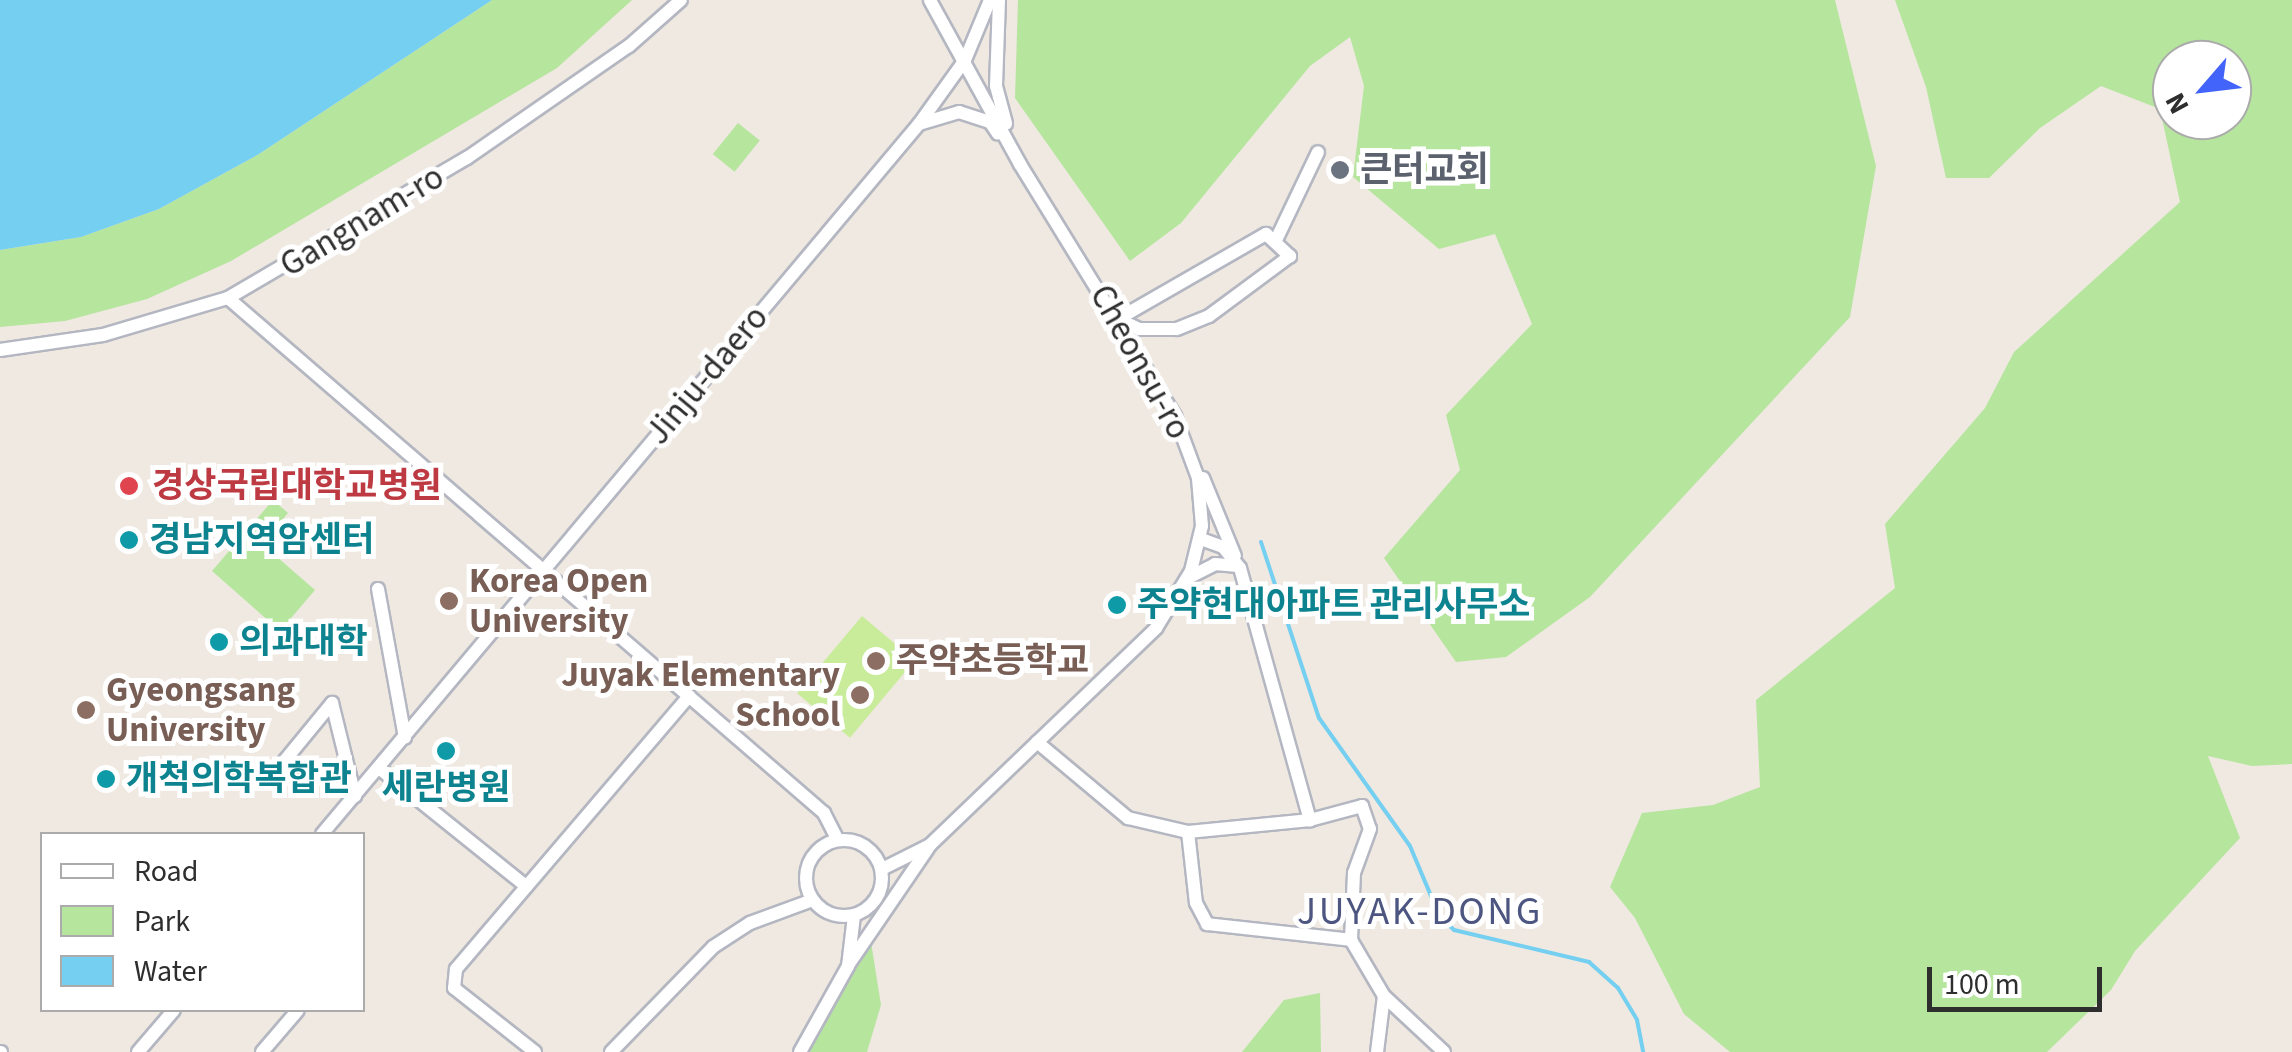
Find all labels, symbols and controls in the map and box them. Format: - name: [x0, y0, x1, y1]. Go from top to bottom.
- north arrow: [2152, 40, 2252, 140]
- text: N: [2155, 86, 2199, 121]
- place label: 큰터교회: [1360, 149, 1489, 191]
- street label: Gangnam-ro: [273, 156, 451, 286]
- marker: 큰터교회: [1329, 159, 1351, 181]
- street label: Cheonsu-ro: [1080, 278, 1200, 446]
- street label: Jinju-daero: [637, 297, 777, 453]
- place label: 경상국립대학교병원: [152, 465, 442, 507]
- marker: 경상국립대학교병원: [116, 473, 142, 499]
- place label: 경남지역암센터: [149, 519, 374, 561]
- marker: 경남지역암센터: [118, 529, 140, 551]
- place label: Korea Open University: [469, 560, 648, 642]
- place label: 주약현대아파트 관리사무소: [1137, 584, 1530, 626]
- marker: Korea Open University: [438, 590, 460, 612]
- marker: 주약현대아파트 관리사무소: [1106, 594, 1128, 616]
- place label: 의과대학: [239, 621, 368, 663]
- marker: 의과대학: [208, 631, 230, 653]
- place label: 주약초등학교: [896, 640, 1089, 682]
- marker: 주약초등학교: [865, 650, 887, 672]
- place label: Juyak Elementary School: [561, 654, 840, 736]
- place label: Gyeongsang University: [106, 669, 295, 751]
- marker: Juyak Elementary School: [849, 684, 871, 706]
- marker: Gyeongsang University: [75, 699, 97, 721]
- marker: 세란병원: [435, 740, 457, 762]
- place label: 개척의학복합관: [126, 758, 351, 800]
- place label: 세란병원: [382, 767, 510, 809]
- marker: 개척의학복합관: [95, 768, 117, 790]
- legend: [40, 832, 365, 1012]
- text: Road: [134, 850, 198, 893]
- district label: JUYAK-DONG: [1297, 888, 1543, 936]
- text: Park: [134, 900, 190, 943]
- scale bar: [1932, 947, 2107, 1009]
- text: Water: [134, 950, 207, 993]
- text: 100 m: [1944, 963, 2020, 1006]

